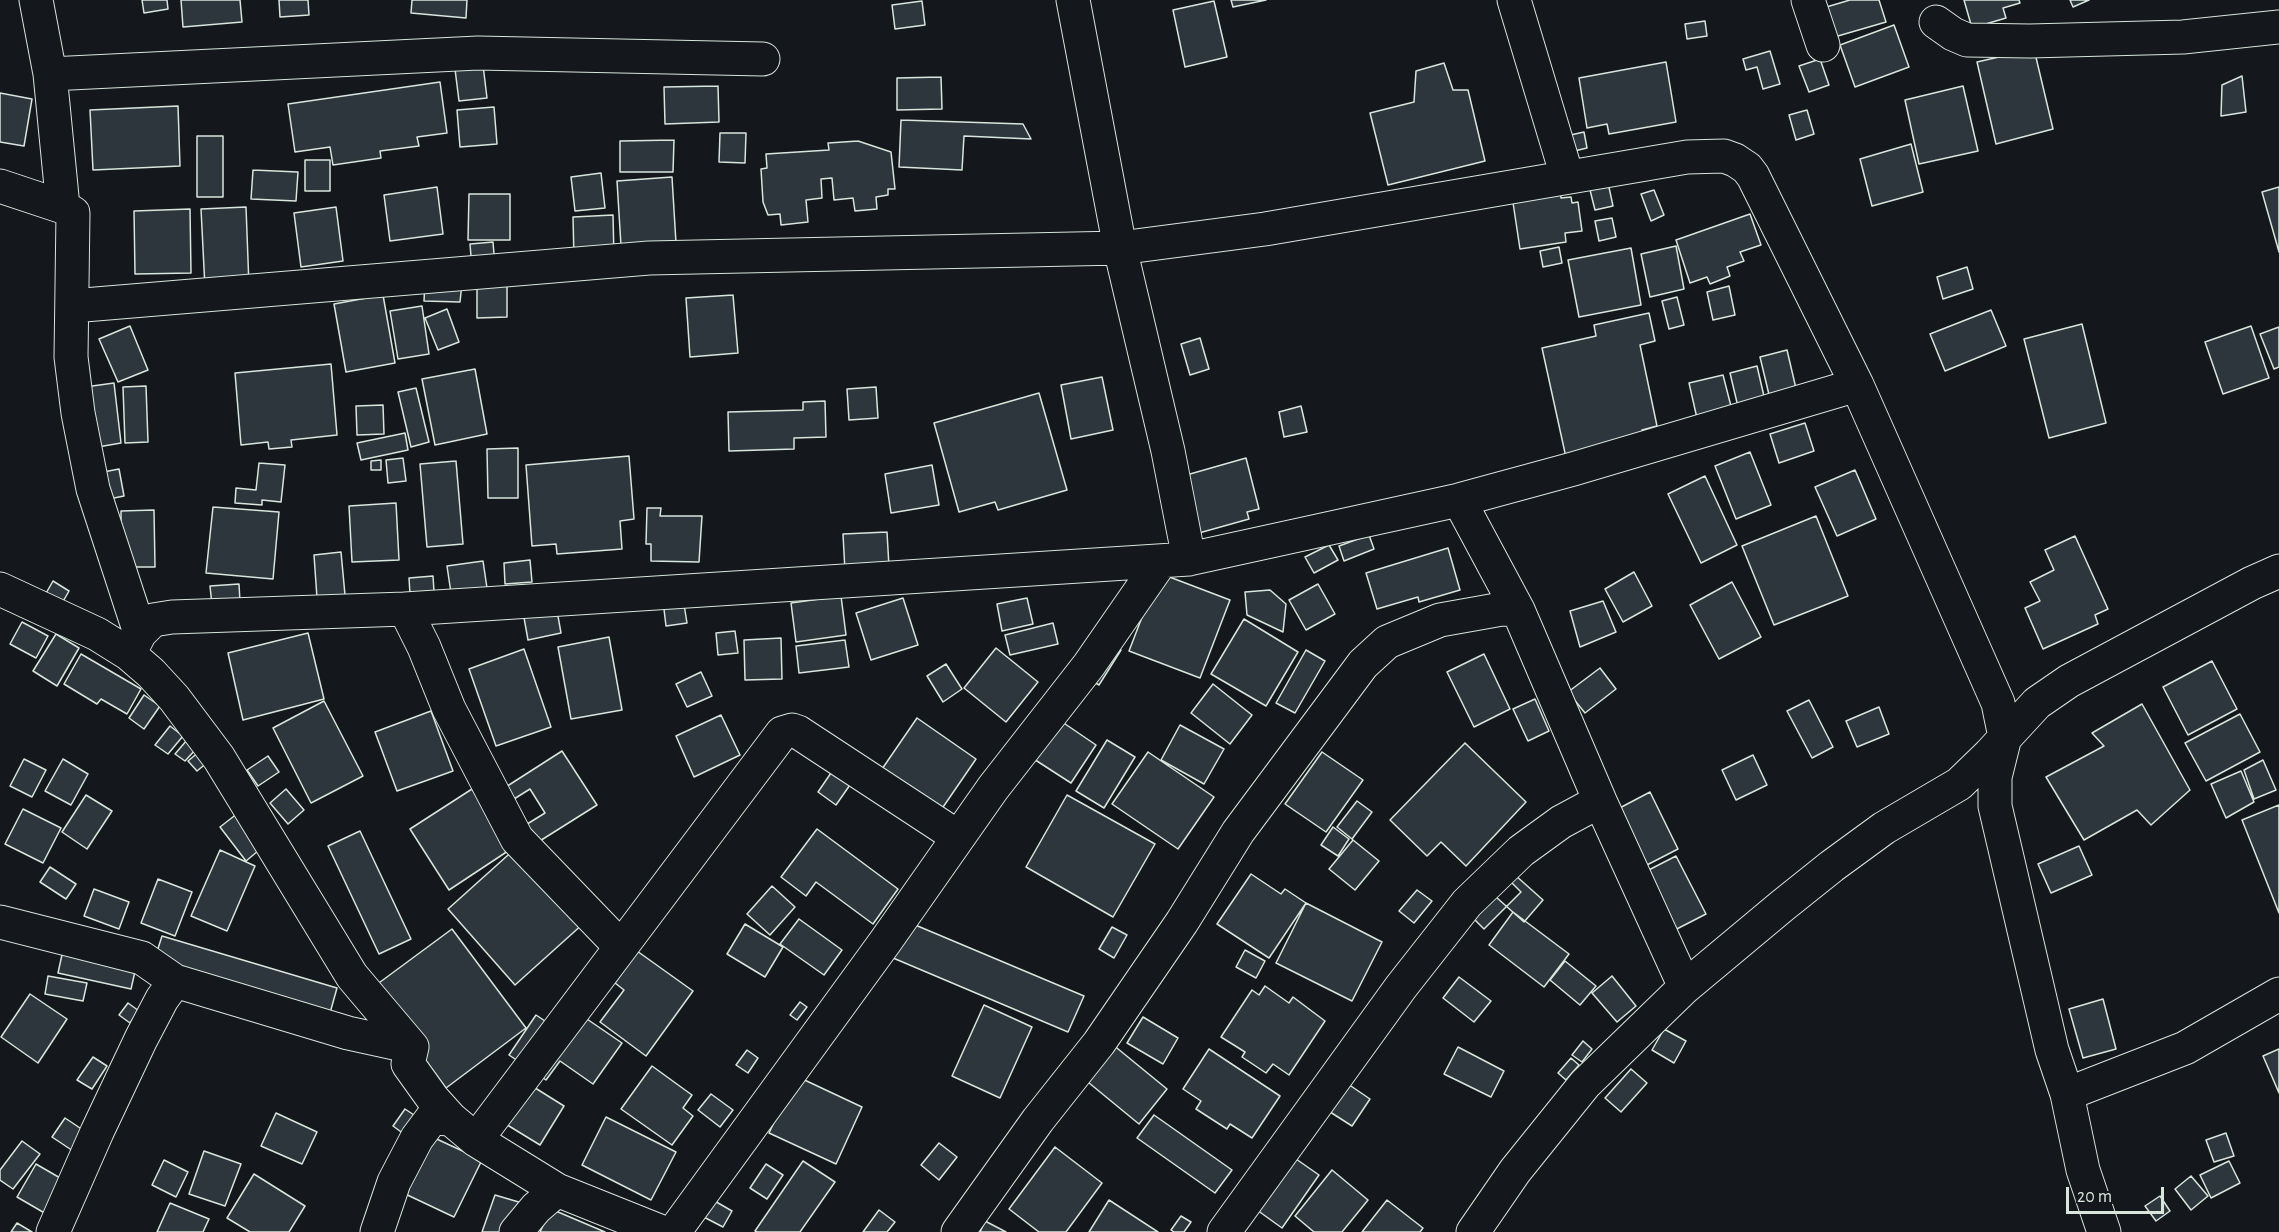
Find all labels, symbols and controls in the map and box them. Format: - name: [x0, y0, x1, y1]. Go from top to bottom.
- scale bar: [2069, 1175, 2166, 1213]
- text: 20 m: [2077, 1188, 2112, 1206]

